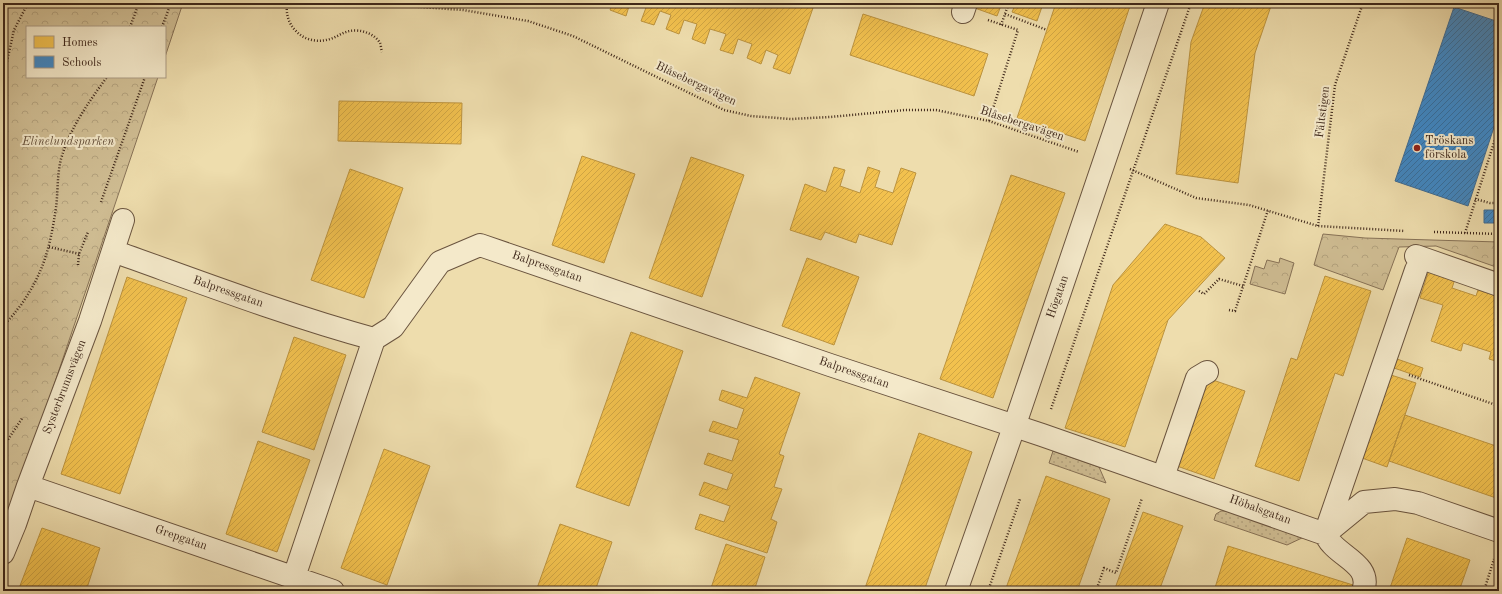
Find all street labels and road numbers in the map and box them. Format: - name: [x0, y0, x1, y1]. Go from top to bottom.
- street label: Blåsebergavägen: [654, 60, 739, 108]
- street label: Fältstigen: [1314, 85, 1332, 139]
- street label: Blåsebergavägen: [979, 105, 1066, 143]
- street label: Balpressgatan: [510, 249, 584, 285]
- street label: Balpressgatan: [191, 274, 265, 310]
- street label: Högatan: [1045, 274, 1071, 320]
- street label: Systerbrunnsvägen: [41, 338, 89, 436]
- street label: Balpressgatan: [817, 355, 891, 391]
- street label: Höbalsgatan: [1227, 493, 1293, 527]
- street label: Grepgatan: [153, 523, 209, 553]

